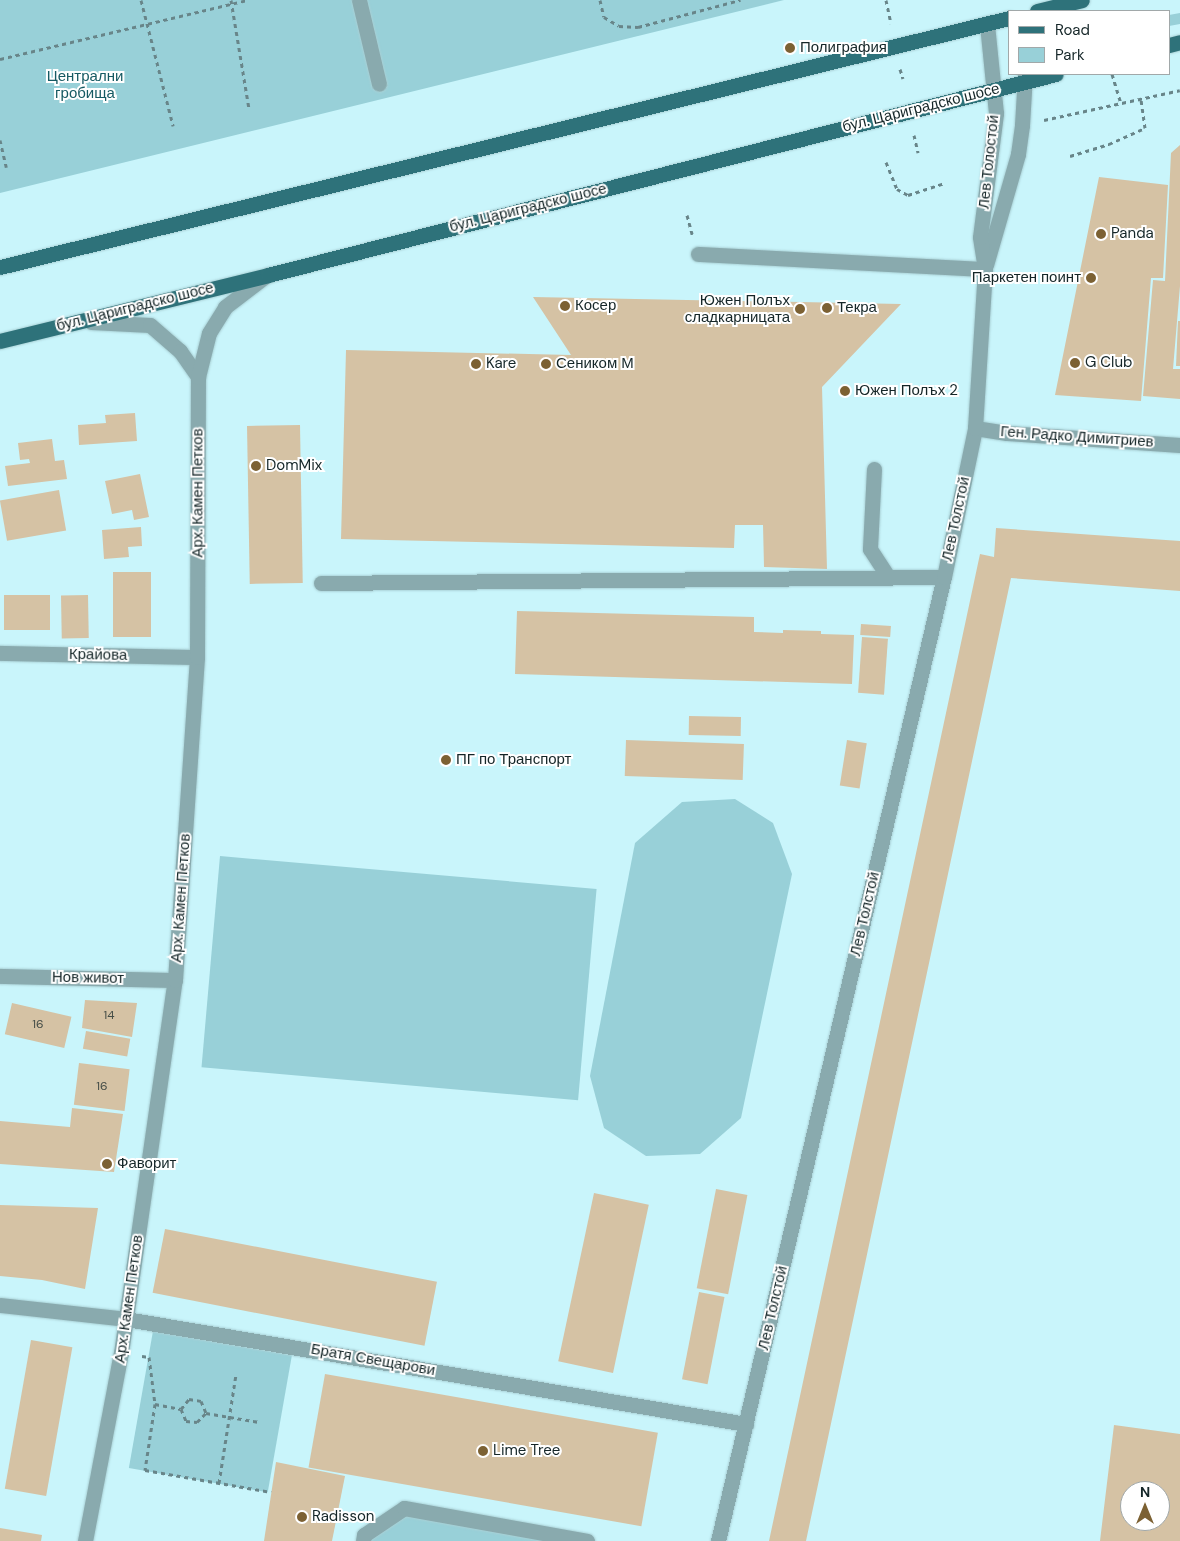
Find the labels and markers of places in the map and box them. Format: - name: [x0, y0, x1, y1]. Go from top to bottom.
- place label: Полиграфия: [800, 39, 887, 57]
- marker: Полиграфия: [784, 42, 796, 54]
- place label: Panda: [1111, 225, 1154, 243]
- marker: Panda: [1095, 228, 1107, 240]
- place label: Паркетен поинт: [972, 269, 1081, 287]
- marker: Паркетен поинт: [1085, 272, 1097, 284]
- place label: Южен Полъх сладкарницата: [685, 291, 790, 326]
- place label: Косер: [575, 297, 616, 315]
- place label: Текра: [837, 299, 877, 317]
- marker: Косер: [559, 300, 571, 312]
- marker: Текра: [821, 302, 833, 314]
- marker: Южен Полъх сладкарницата: [794, 303, 806, 315]
- place label: G Club: [1085, 354, 1132, 372]
- place label: Kare: [486, 355, 516, 373]
- place label: Сеником М: [556, 355, 634, 373]
- marker: G Club: [1069, 357, 1081, 369]
- marker: Kare: [470, 358, 482, 370]
- marker: Сеником М: [540, 358, 552, 370]
- place label: Южен Полъх 2: [855, 382, 958, 400]
- marker: Южен Полъх 2: [839, 385, 851, 397]
- place label: DomMix: [266, 457, 322, 475]
- marker: DomMix: [250, 460, 262, 472]
- place label: ПГ по Транспорт: [456, 751, 571, 769]
- marker: ПГ по Транспорт: [440, 754, 452, 766]
- place label: Фаворит: [117, 1155, 176, 1173]
- marker: Фаворит: [101, 1158, 113, 1170]
- place label: Lime Tree: [493, 1442, 560, 1460]
- marker: Lime Tree: [477, 1445, 489, 1457]
- place label: Radisson: [312, 1508, 374, 1526]
- marker: Radisson: [296, 1511, 308, 1523]

